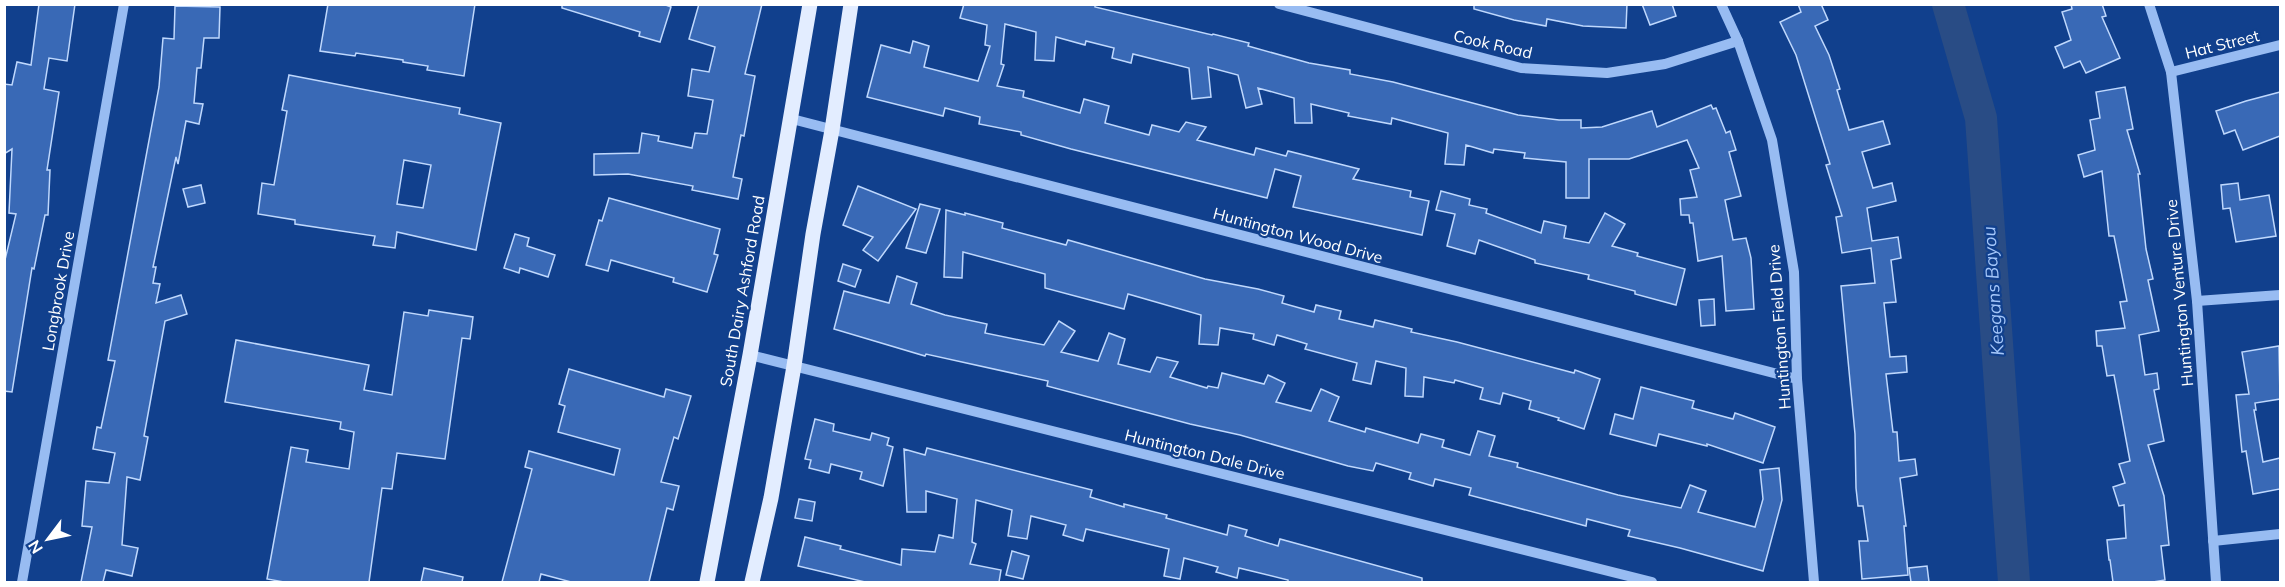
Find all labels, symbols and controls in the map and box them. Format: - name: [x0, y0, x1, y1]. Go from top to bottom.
- street label: Cook Road: [1452, 25, 1534, 63]
- street label: Hat Street: [2183, 25, 2262, 63]
- street label: South Dairy Ashford Road: [715, 194, 769, 388]
- street label: Huntington Venture Drive: [2161, 199, 2197, 387]
- street label: Huntington Wood Drive: [1211, 203, 1385, 267]
- water label: Keegans Bayou: [1977, 226, 2009, 356]
- street label: Longbrook Drive: [38, 229, 78, 353]
- street label: Huntington Field Drive: [1763, 244, 1795, 410]
- street label: Huntington Dale Drive: [1123, 424, 1287, 484]
- north arrow: [18, 509, 78, 569]
- text: N: [24, 537, 47, 557]

